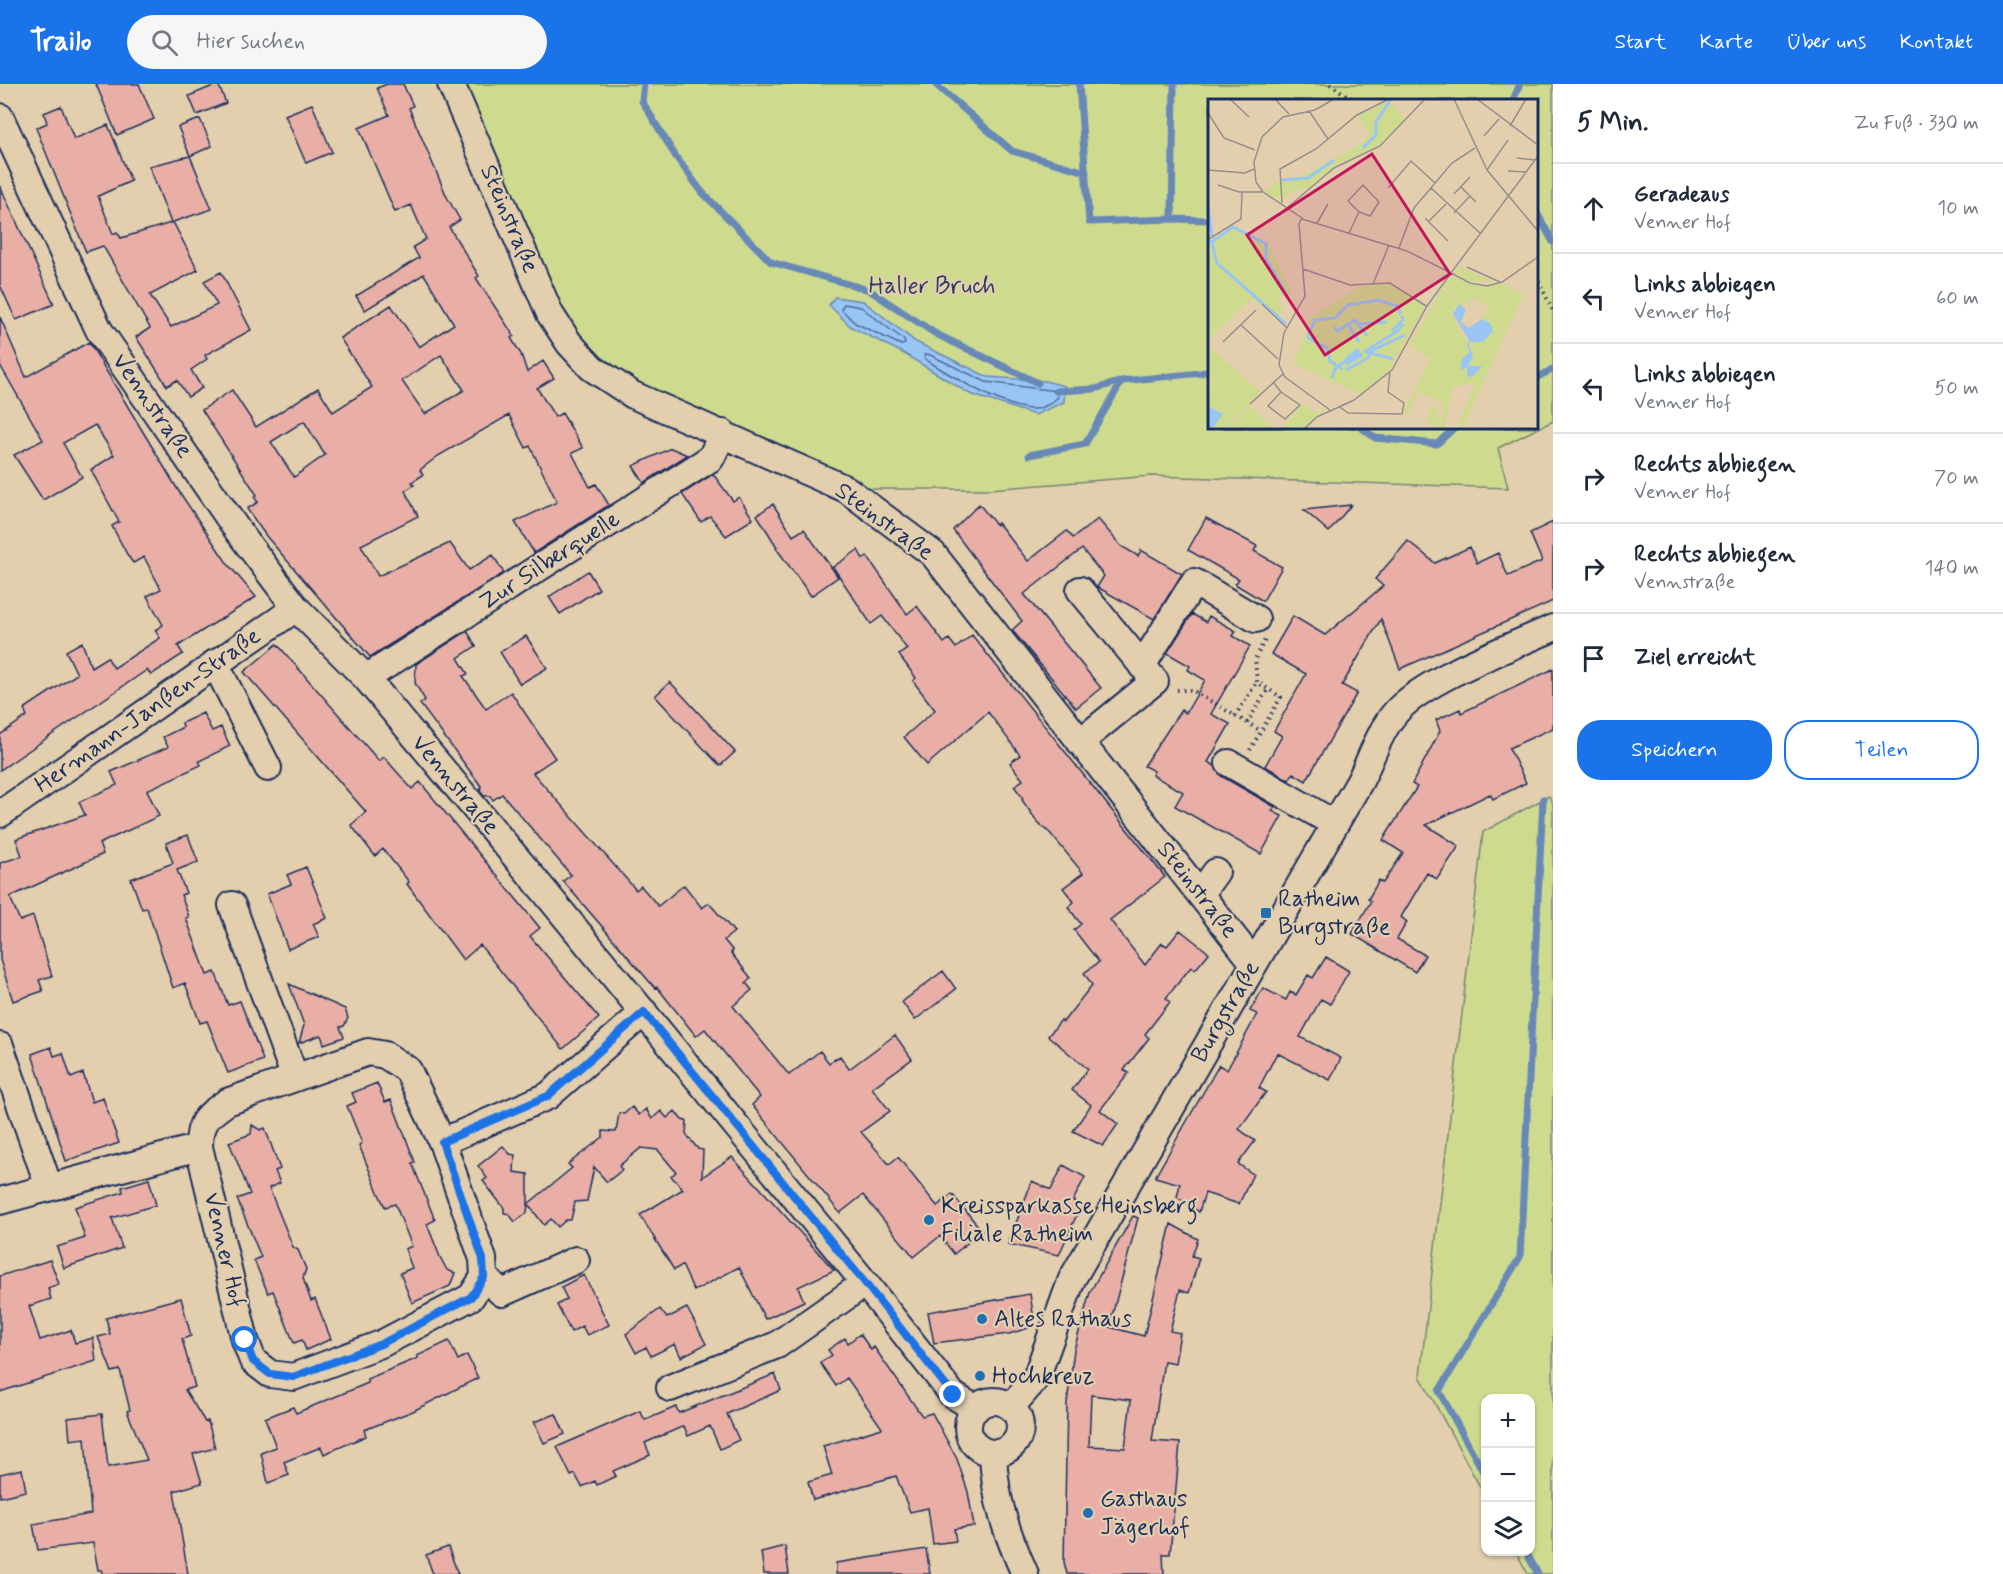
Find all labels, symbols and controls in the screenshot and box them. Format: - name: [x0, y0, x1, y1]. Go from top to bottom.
- search box: [127, 15, 547, 69]
- text: Trailo: [30, 24, 91, 61]
- icon: search: [148, 26, 181, 59]
- text: Hier suchen: [196, 28, 305, 56]
- text: Start: [1615, 28, 1667, 56]
- text: Karte: [1700, 28, 1753, 56]
- text: Über uns: [1786, 28, 1866, 56]
- text: Kontakt: [1899, 28, 1973, 56]
- inset map: [1208, 99, 1538, 429]
- text: 5 Min.: [1577, 106, 1648, 140]
- text: Zu Fuß · 330 m: [1854, 110, 1979, 137]
- street label: Steinstraße: [472, 160, 546, 278]
- text: Geradeaus: [1634, 181, 1729, 209]
- icon: ahead: [1577, 192, 1610, 225]
- text: 10 m: [1937, 195, 1979, 222]
- text: Venner Hof: [1634, 209, 1731, 236]
- park label: Haller Bruch: [868, 271, 996, 302]
- text: Links abbiegen: [1634, 271, 1776, 299]
- icon: left: [1577, 282, 1610, 315]
- text: 60 m: [1936, 285, 1979, 312]
- text: Venner Hof: [1634, 299, 1731, 326]
- street label: Vennstraße: [104, 347, 200, 465]
- text: Links abbiegen: [1634, 361, 1776, 389]
- icon: left: [1577, 372, 1610, 405]
- text: 50 m: [1934, 375, 1979, 402]
- text: Venner Hof: [1634, 389, 1731, 416]
- text: Rechts abbiegen: [1634, 451, 1795, 479]
- icon: right: [1577, 462, 1610, 495]
- text: 70 m: [1934, 465, 1979, 492]
- street label: Steinstraße: [828, 476, 940, 568]
- text: Venner Hof: [1634, 479, 1731, 506]
- street label: Zur Silberquelle: [474, 504, 626, 618]
- text: Rechts abbiegen: [1634, 541, 1795, 569]
- icon: right: [1577, 552, 1610, 585]
- text: 140 m: [1925, 555, 1979, 582]
- text: Vennstraße: [1634, 569, 1735, 596]
- street label: Hermann-Janßen-Straße: [29, 621, 267, 801]
- icon: arrive: [1577, 642, 1610, 675]
- text: Ziel erreicht: [1634, 644, 1756, 672]
- button: Speichern: [1577, 720, 1772, 780]
- button: Teilen: [1784, 720, 1979, 780]
- street label: Vennstraße: [404, 728, 506, 842]
- street label: Steinstraße: [1149, 835, 1245, 945]
- place label: Ratheim Burgstraße: [1278, 884, 1391, 945]
- marker: Ratheim Burgstraße: [1259, 906, 1273, 920]
- street label: Burgstraße: [1184, 955, 1269, 1070]
- street label: Venner Hof: [196, 1190, 252, 1310]
- place label: Kreissparkasse Heinsberg Filiale Ratheim: [941, 1191, 1198, 1250]
- marker: Kreissparkasse Heinsberg Filiale Ratheim: [922, 1213, 936, 1227]
- place label: Altes Rathaus: [994, 1304, 1132, 1335]
- marker: Altes Rathaus: [975, 1312, 989, 1326]
- route start: [231, 1326, 257, 1352]
- place label: Hochkreuz: [992, 1361, 1094, 1392]
- marker: Hochkreuz: [973, 1369, 987, 1383]
- route end: [939, 1381, 965, 1407]
- map controls: [1481, 1394, 1535, 1556]
- button: +: [1481, 1394, 1535, 1448]
- button: −: [1481, 1448, 1535, 1502]
- place label: Gasthaus Jägerhof: [1100, 1484, 1190, 1543]
- button: layers: [1481, 1502, 1535, 1556]
- marker: Gasthaus Jägerhof: [1081, 1506, 1095, 1520]

